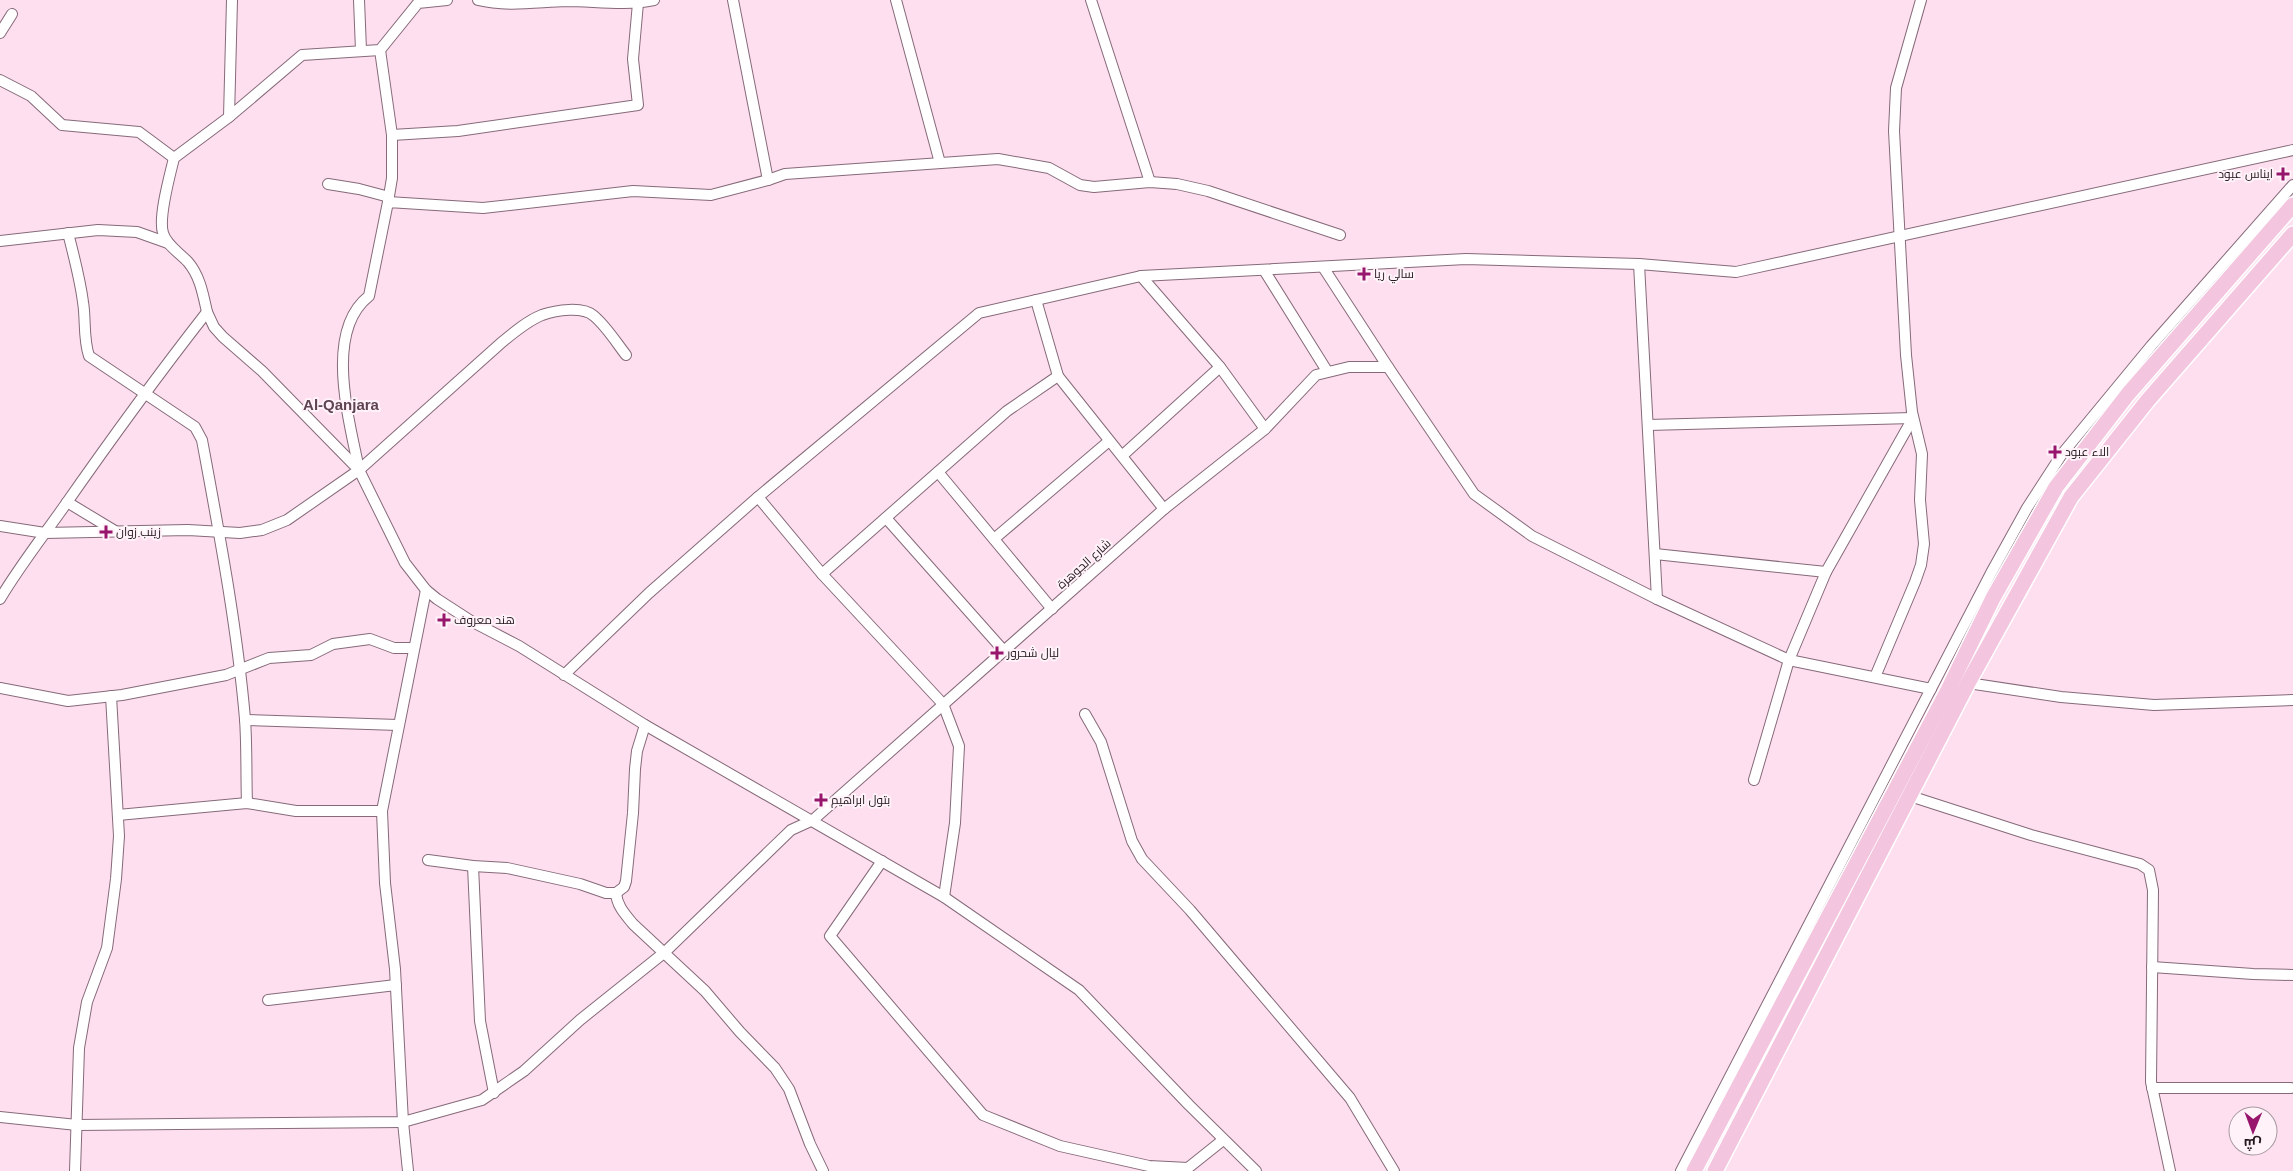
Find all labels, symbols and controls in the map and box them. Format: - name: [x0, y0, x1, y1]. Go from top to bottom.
- place label: ايناس عبود: [2218, 167, 2273, 181]
- marker: ايناس عبود: [2277, 168, 2289, 180]
- place label: سالي ريا: [1374, 267, 1414, 284]
- marker: سالي ريا: [1358, 268, 1370, 280]
- district label: Al-Qanjara: [303, 396, 380, 413]
- place label: الاء عبود: [2065, 445, 2109, 459]
- marker: الاء عبود: [2049, 446, 2061, 458]
- place label: زينب زوان: [116, 525, 161, 539]
- marker: زينب زوان: [100, 526, 112, 538]
- street label: شارع الجوهرة: [1054, 536, 1114, 593]
- place label: هند معروف: [454, 613, 515, 627]
- marker: هند معروف: [438, 614, 450, 626]
- place label: ليال شحرور: [1006, 646, 1059, 660]
- marker: ليال شحرور: [991, 647, 1003, 659]
- place label: بتول ابراهيم: [831, 793, 890, 808]
- marker: بتول ابراهيم: [815, 794, 827, 806]
- north arrow: [2228, 1106, 2278, 1156]
- text: ش: [2244, 1135, 2262, 1152]

